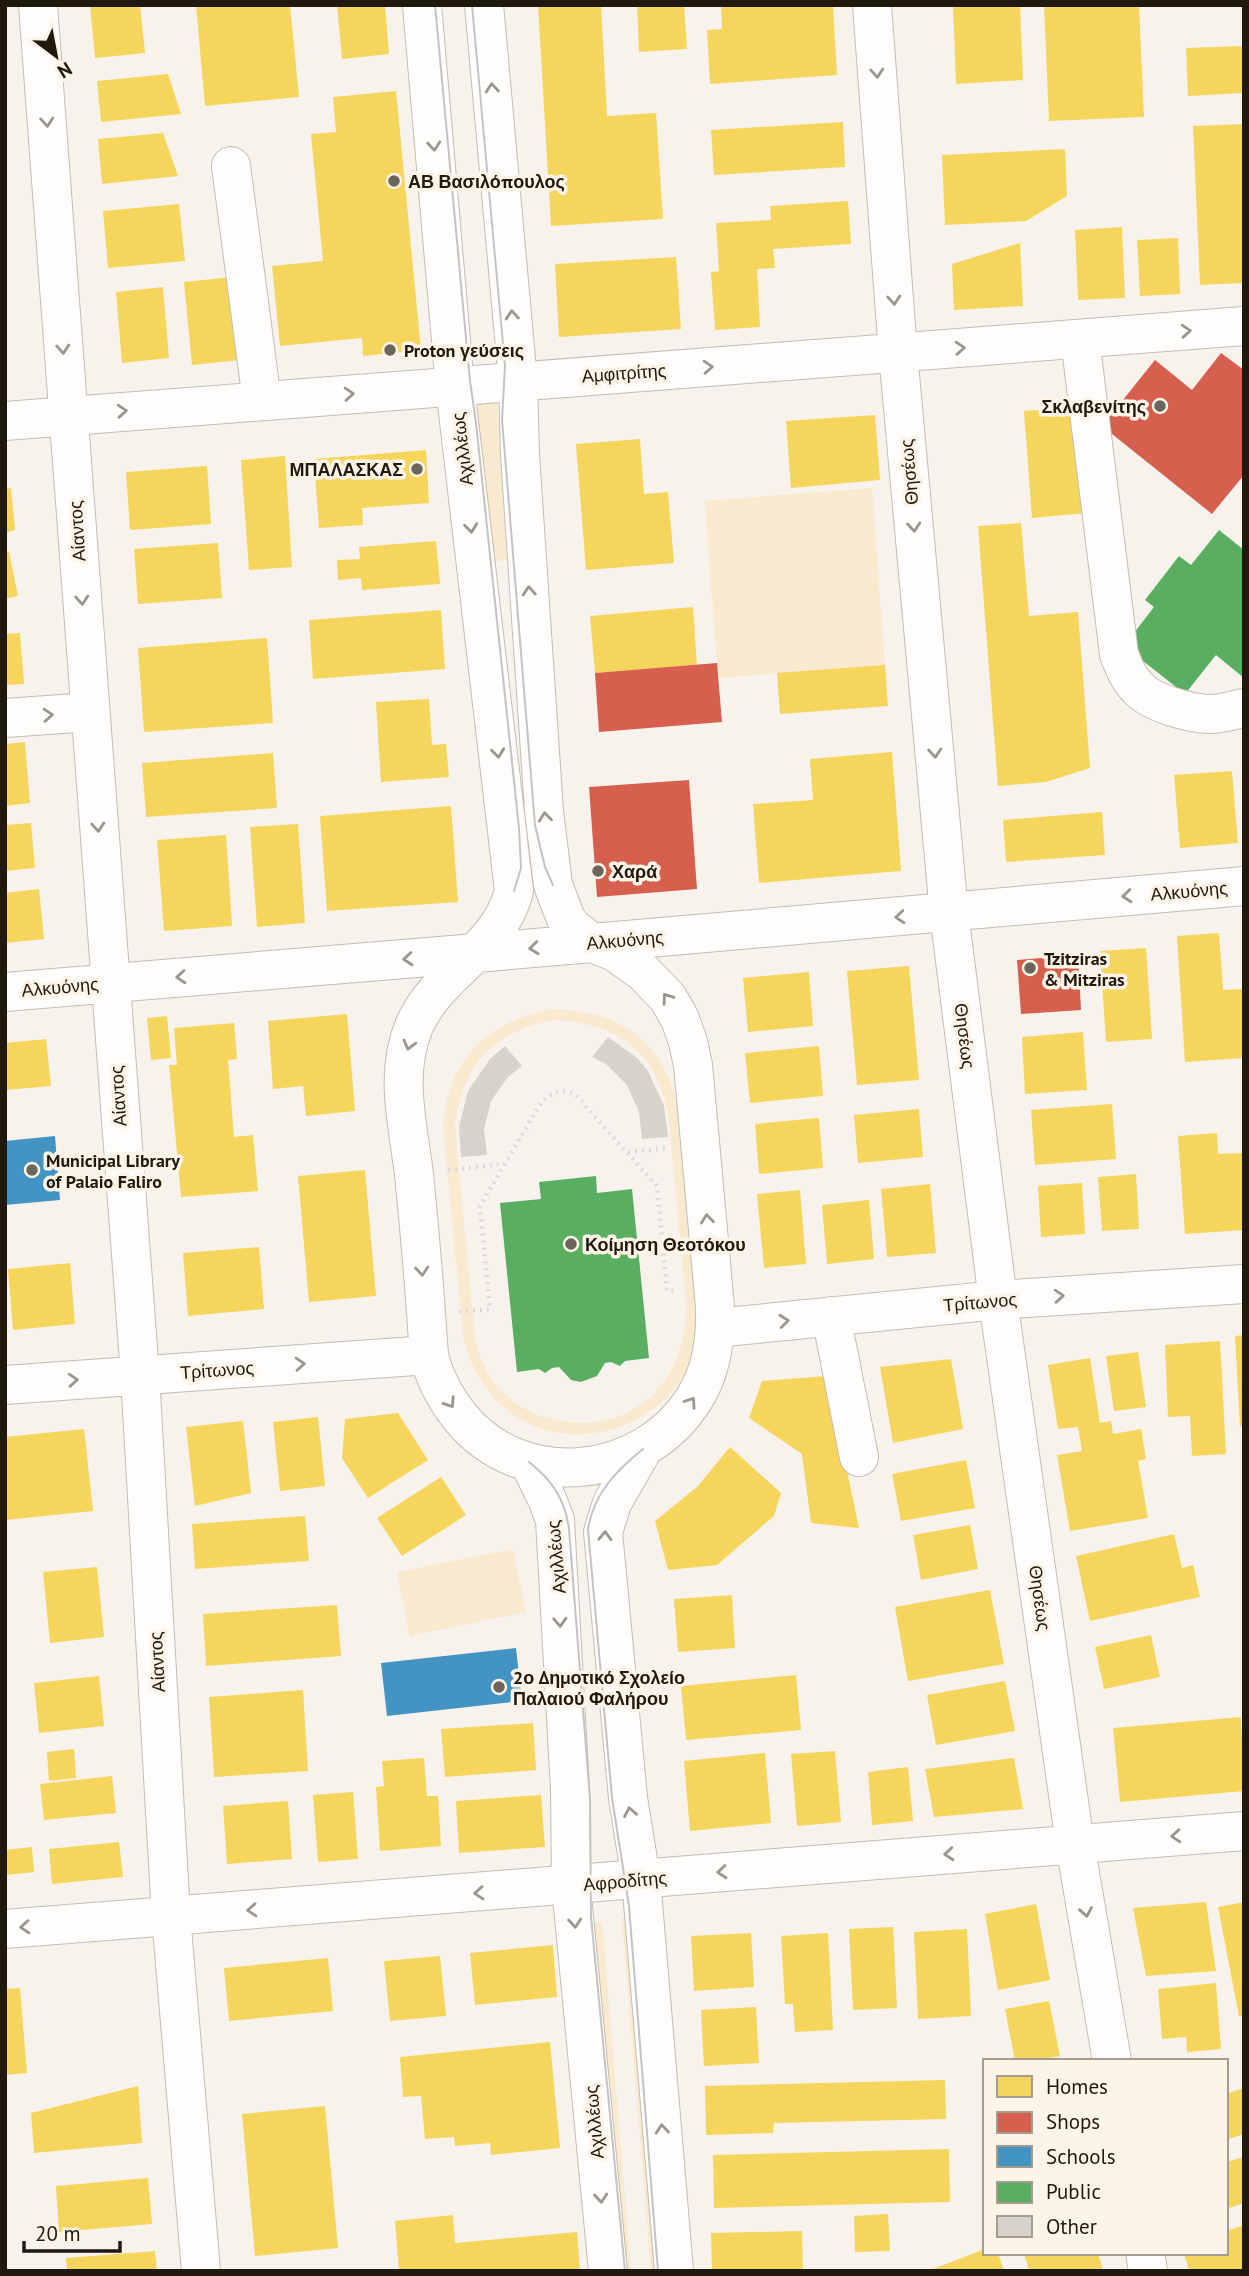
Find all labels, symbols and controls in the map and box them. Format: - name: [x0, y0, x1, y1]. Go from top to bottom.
- north arrow: [21, 21, 91, 91]
- text: N: [53, 57, 77, 84]
- one-way arrow: [869, 68, 884, 79]
- one-way arrow: [485, 82, 500, 93]
- one-way arrow: [39, 117, 54, 128]
- one-way arrow: [426, 141, 441, 152]
- place label: ΑΒ Βασιλόπουλος: [408, 170, 565, 193]
- marker: ΑΒ Βασιλόπουλος: [386, 173, 402, 189]
- one-way arrow: [886, 295, 901, 306]
- one-way arrow: [505, 309, 520, 320]
- one-way arrow: [1181, 324, 1192, 339]
- place label: Proton γεύσεις: [404, 339, 524, 362]
- one-way arrow: [954, 341, 965, 356]
- marker: Proton γεύσεις: [382, 342, 398, 358]
- one-way arrow: [56, 344, 71, 355]
- street label: Αμφιτρίτης: [581, 359, 667, 387]
- one-way arrow: [703, 360, 714, 375]
- one-way arrow: [344, 387, 355, 402]
- place label: Σκλαβενίτης: [1041, 395, 1146, 418]
- marker: Σκλαβενίτης: [1152, 398, 1168, 414]
- one-way arrow: [117, 404, 128, 419]
- street label: Αχιλλέως: [446, 411, 478, 487]
- street label: Θησέως: [895, 438, 923, 506]
- place label: ΜΠΑΛΑΣΚΑΣ: [289, 458, 403, 481]
- marker: ΜΠΑΛΑΣΚΑΣ: [409, 461, 425, 477]
- street label: Αίαντος: [63, 499, 91, 562]
- one-way arrow: [464, 522, 479, 533]
- one-way arrow: [906, 522, 921, 533]
- one-way arrow: [522, 585, 537, 596]
- one-way arrow: [74, 595, 89, 606]
- one-way arrow: [42, 708, 53, 723]
- one-way arrow: [491, 748, 506, 759]
- one-way arrow: [927, 748, 942, 759]
- one-way arrow: [537, 812, 552, 823]
- one-way arrow: [90, 822, 105, 833]
- place label: Χαρά: [612, 860, 657, 883]
- marker: Χαρά: [590, 863, 606, 879]
- street label: Αλκυόνης: [1149, 876, 1229, 906]
- one-way arrow: [1121, 889, 1133, 904]
- one-way arrow: [895, 909, 906, 924]
- street label: Αλκυόνης: [585, 925, 665, 955]
- one-way arrow: [528, 940, 539, 955]
- place label: Tzitziras & Mitziras: [1044, 947, 1125, 991]
- one-way arrow: [402, 951, 413, 966]
- marker: Tzitziras & Mitziras: [1022, 960, 1038, 976]
- one-way arrow: [176, 969, 187, 984]
- street label: Αλκυόνης: [20, 972, 100, 1002]
- one-way arrow: [663, 993, 675, 1006]
- street label: Θησέως: [950, 1002, 980, 1070]
- one-way arrow: [403, 1039, 417, 1051]
- street label: Αίαντος: [104, 1064, 132, 1127]
- place label: Municipal Library of Palaio Faliro: [46, 1149, 180, 1193]
- marker: Municipal Library of Palaio Faliro: [24, 1162, 40, 1178]
- one-way arrow: [699, 1213, 714, 1225]
- place label: Κοίμηση Θεοτόκου: [585, 1233, 746, 1256]
- marker: Κοίμηση Θεοτόκου: [563, 1236, 579, 1252]
- one-way arrow: [414, 1266, 429, 1277]
- street label: Τρίτωνος: [942, 1287, 1018, 1317]
- one-way arrow: [1054, 1289, 1065, 1304]
- one-way arrow: [779, 1314, 790, 1329]
- street label: Τρίτωνος: [179, 1356, 255, 1384]
- one-way arrow: [295, 1357, 306, 1372]
- one-way arrow: [68, 1373, 79, 1388]
- one-way arrow: [442, 1395, 455, 1408]
- one-way arrow: [683, 1397, 695, 1410]
- street label: Αχιλλέως: [541, 1519, 571, 1595]
- one-way arrow: [598, 1531, 613, 1542]
- street label: Θησέως: [1024, 1564, 1056, 1633]
- one-way arrow: [553, 1617, 568, 1628]
- street label: Αίαντος: [144, 1631, 170, 1693]
- place label: 2ο Δημοτικό Σχολείο Παλαιού Φαλήρου: [513, 1666, 685, 1710]
- marker: 2ο Δημοτικό Σχολείο Παλαιού Φαλήρου: [491, 1679, 507, 1695]
- one-way arrow: [623, 1806, 638, 1817]
- one-way arrow: [1170, 1828, 1181, 1843]
- one-way arrow: [943, 1846, 954, 1861]
- one-way arrow: [716, 1864, 727, 1879]
- street label: Αφροδίτης: [582, 1866, 668, 1896]
- one-way arrow: [473, 1885, 484, 1900]
- one-way arrow: [246, 1902, 257, 1917]
- one-way arrow: [1078, 1906, 1093, 1917]
- one-way arrow: [567, 1918, 582, 1929]
- one-way arrow: [19, 1919, 30, 1934]
- legend: [983, 2059, 1228, 2255]
- text: Homes: [1046, 2073, 1108, 2100]
- street label: Αχιλλέως: [579, 2084, 609, 2160]
- text: Shops: [1046, 2108, 1100, 2135]
- one-way arrow: [655, 2124, 670, 2135]
- text: Schools: [1046, 2143, 1116, 2170]
- text: Public: [1046, 2178, 1101, 2205]
- one-way arrow: [593, 2193, 608, 2204]
- scale bar: [24, 2210, 121, 2254]
- text: Other: [1046, 2213, 1097, 2240]
- text: 20 m: [35, 2220, 81, 2247]

